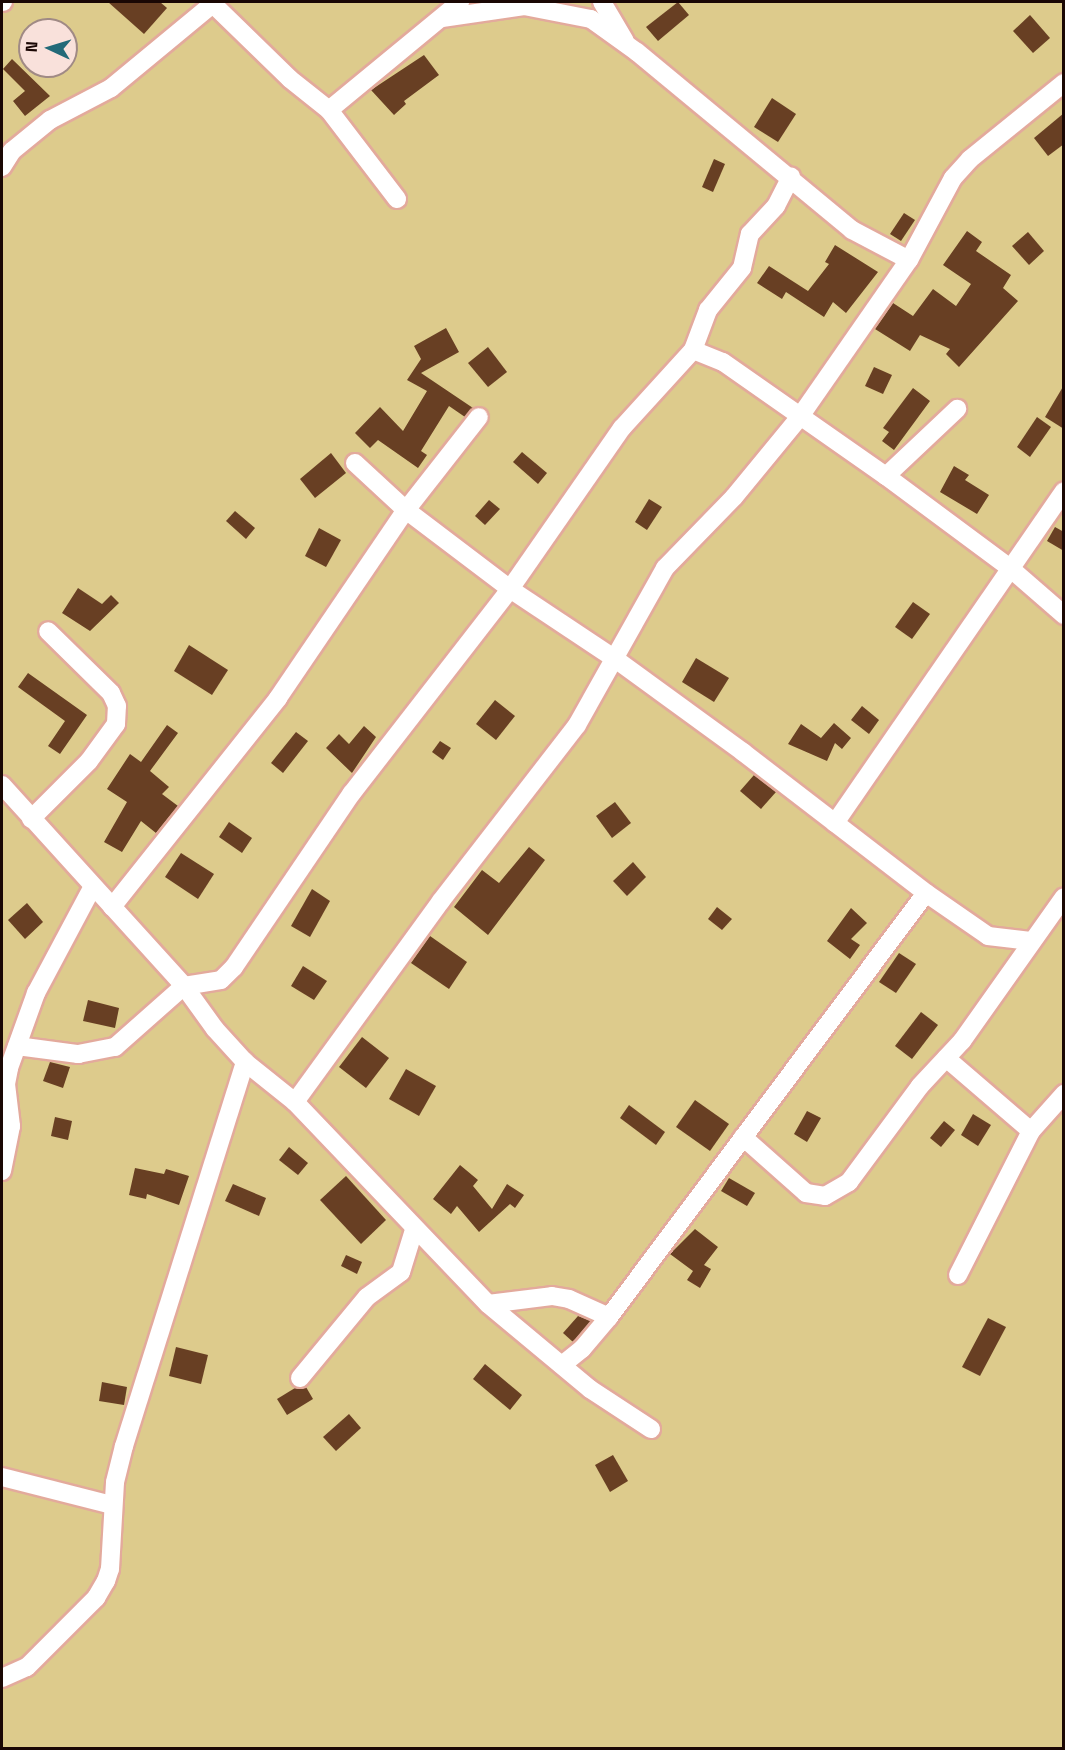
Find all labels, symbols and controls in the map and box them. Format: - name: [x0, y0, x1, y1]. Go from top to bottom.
- north arrow: [18, 18, 78, 78]
- text: N: [21, 41, 42, 53]

